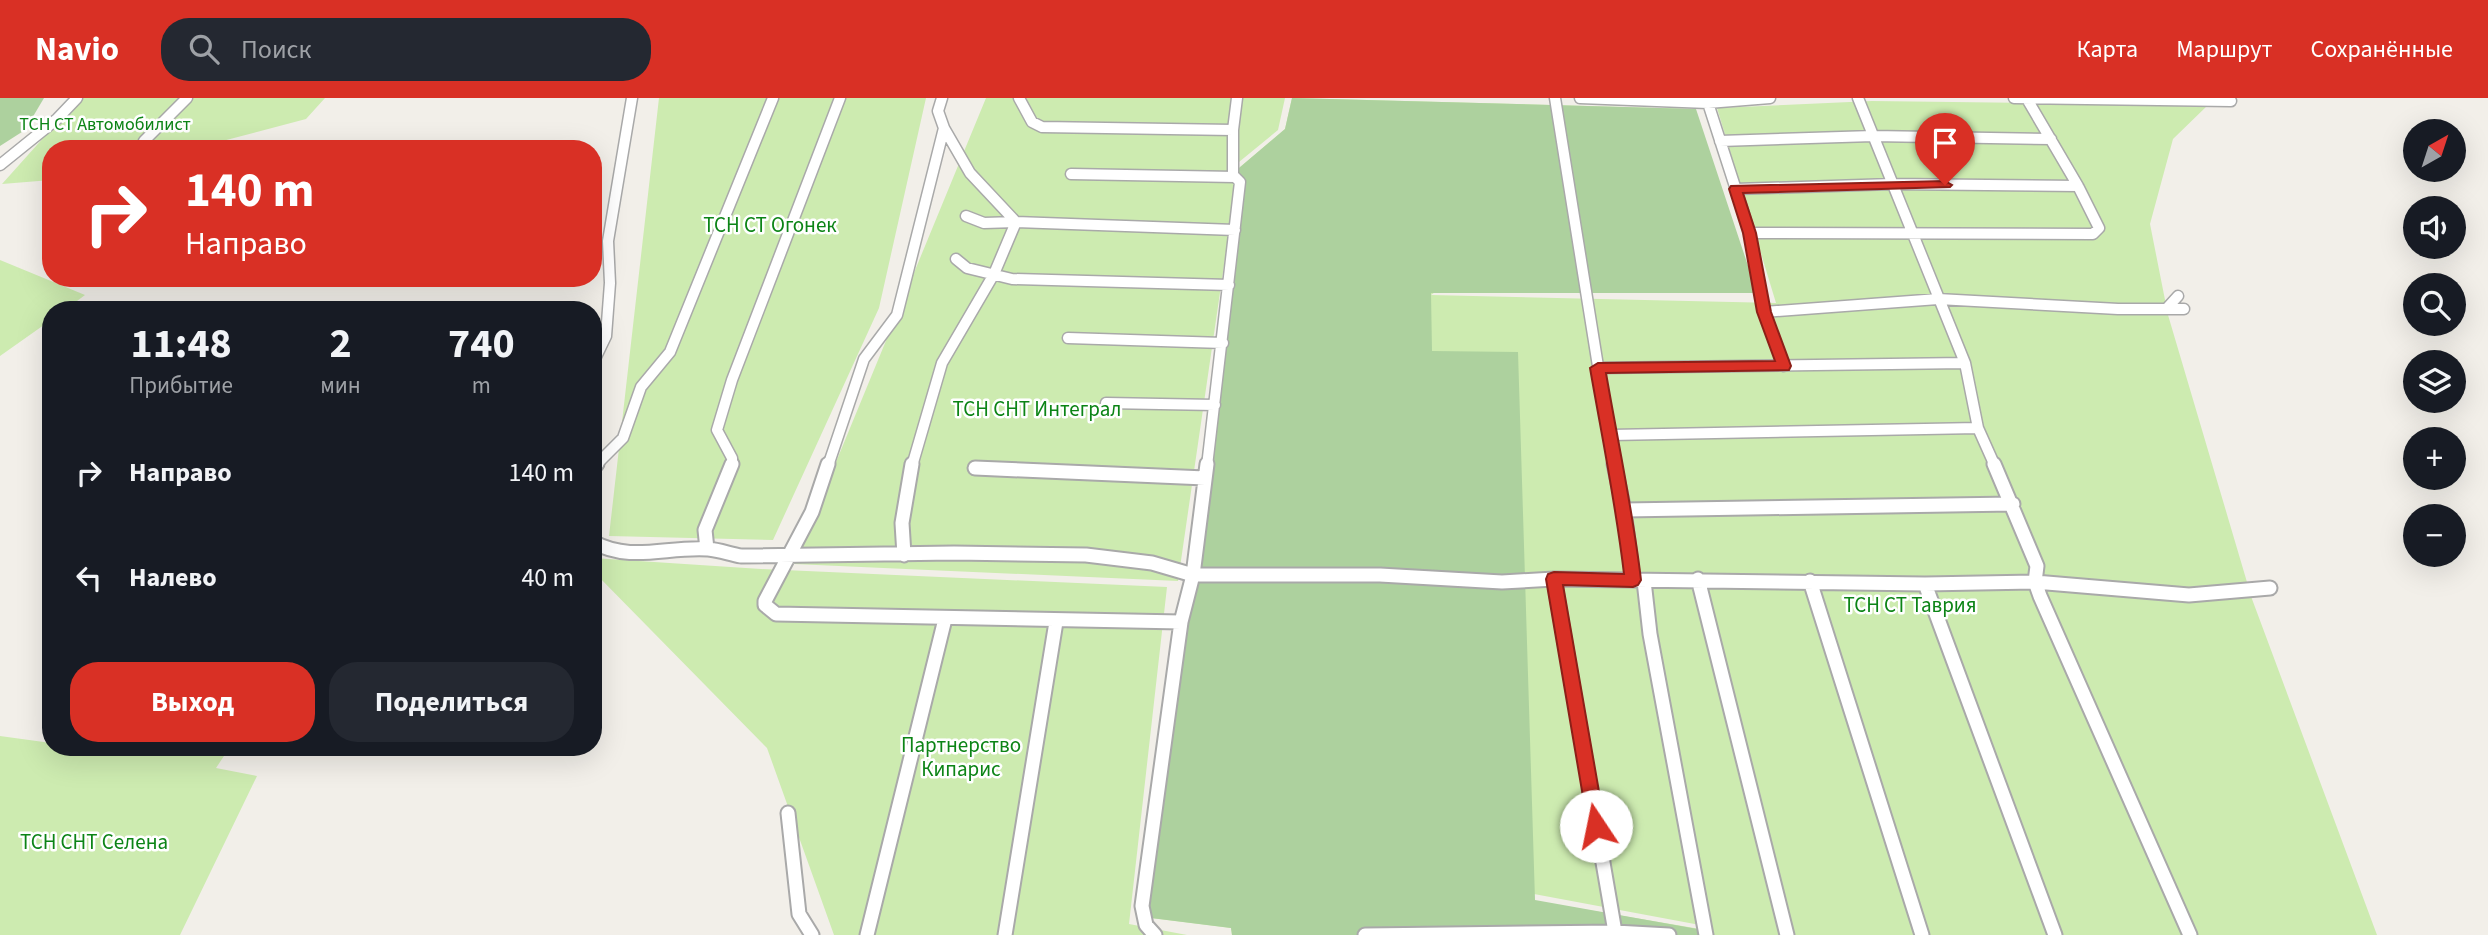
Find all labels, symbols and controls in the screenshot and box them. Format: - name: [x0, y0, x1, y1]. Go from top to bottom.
- search box: [161, 18, 651, 81]
- text: Navio: [35, 26, 119, 73]
- icon: search: [185, 30, 223, 68]
- text: Поиск: [241, 31, 311, 68]
- text: Карта: [2077, 32, 2138, 67]
- text: Маршрут: [2176, 32, 2272, 67]
- text: Сохранённые: [2310, 32, 2453, 67]
- park label: ТСН СТ Автомобилист: [19, 112, 191, 137]
- pin: [1915, 113, 1975, 185]
- north arrow: [2403, 119, 2466, 182]
- map controls: [2403, 119, 2466, 567]
- icon: arrive: [1926, 124, 1964, 162]
- text: 140 m: [185, 156, 314, 226]
- icon: right: [70, 168, 161, 259]
- button: sound: [2403, 196, 2466, 259]
- park label: ТСН СТ Огонек: [703, 210, 837, 240]
- text: Направо: [185, 221, 307, 267]
- button: search: [2403, 273, 2466, 336]
- text: 11:48: [130, 314, 232, 374]
- text: 2: [329, 314, 352, 374]
- text: 740: [448, 314, 515, 374]
- button: layers: [2403, 350, 2466, 413]
- text: Прибытие: [129, 369, 233, 402]
- text: мин: [320, 369, 361, 402]
- text: m: [472, 369, 491, 402]
- park label: ТСН СНТ Интеграл: [953, 394, 1121, 424]
- button: +: [2403, 427, 2466, 490]
- icon: right: [70, 454, 108, 492]
- text: Направо: [129, 454, 232, 491]
- text: 140 m: [508, 454, 574, 491]
- button: −: [2403, 504, 2466, 567]
- icon: left: [70, 559, 108, 597]
- text: Налево: [129, 559, 217, 596]
- text: 40 m: [521, 559, 574, 596]
- park label: ТСН СТ Таврия: [1843, 590, 1977, 620]
- button: Выход: [70, 662, 315, 742]
- button: Поделиться: [329, 662, 574, 742]
- park label: Партнерство Кипарис: [901, 730, 1021, 784]
- position arrow: [1559, 789, 1633, 863]
- park label: ТСН СНТ Селена: [20, 827, 168, 857]

